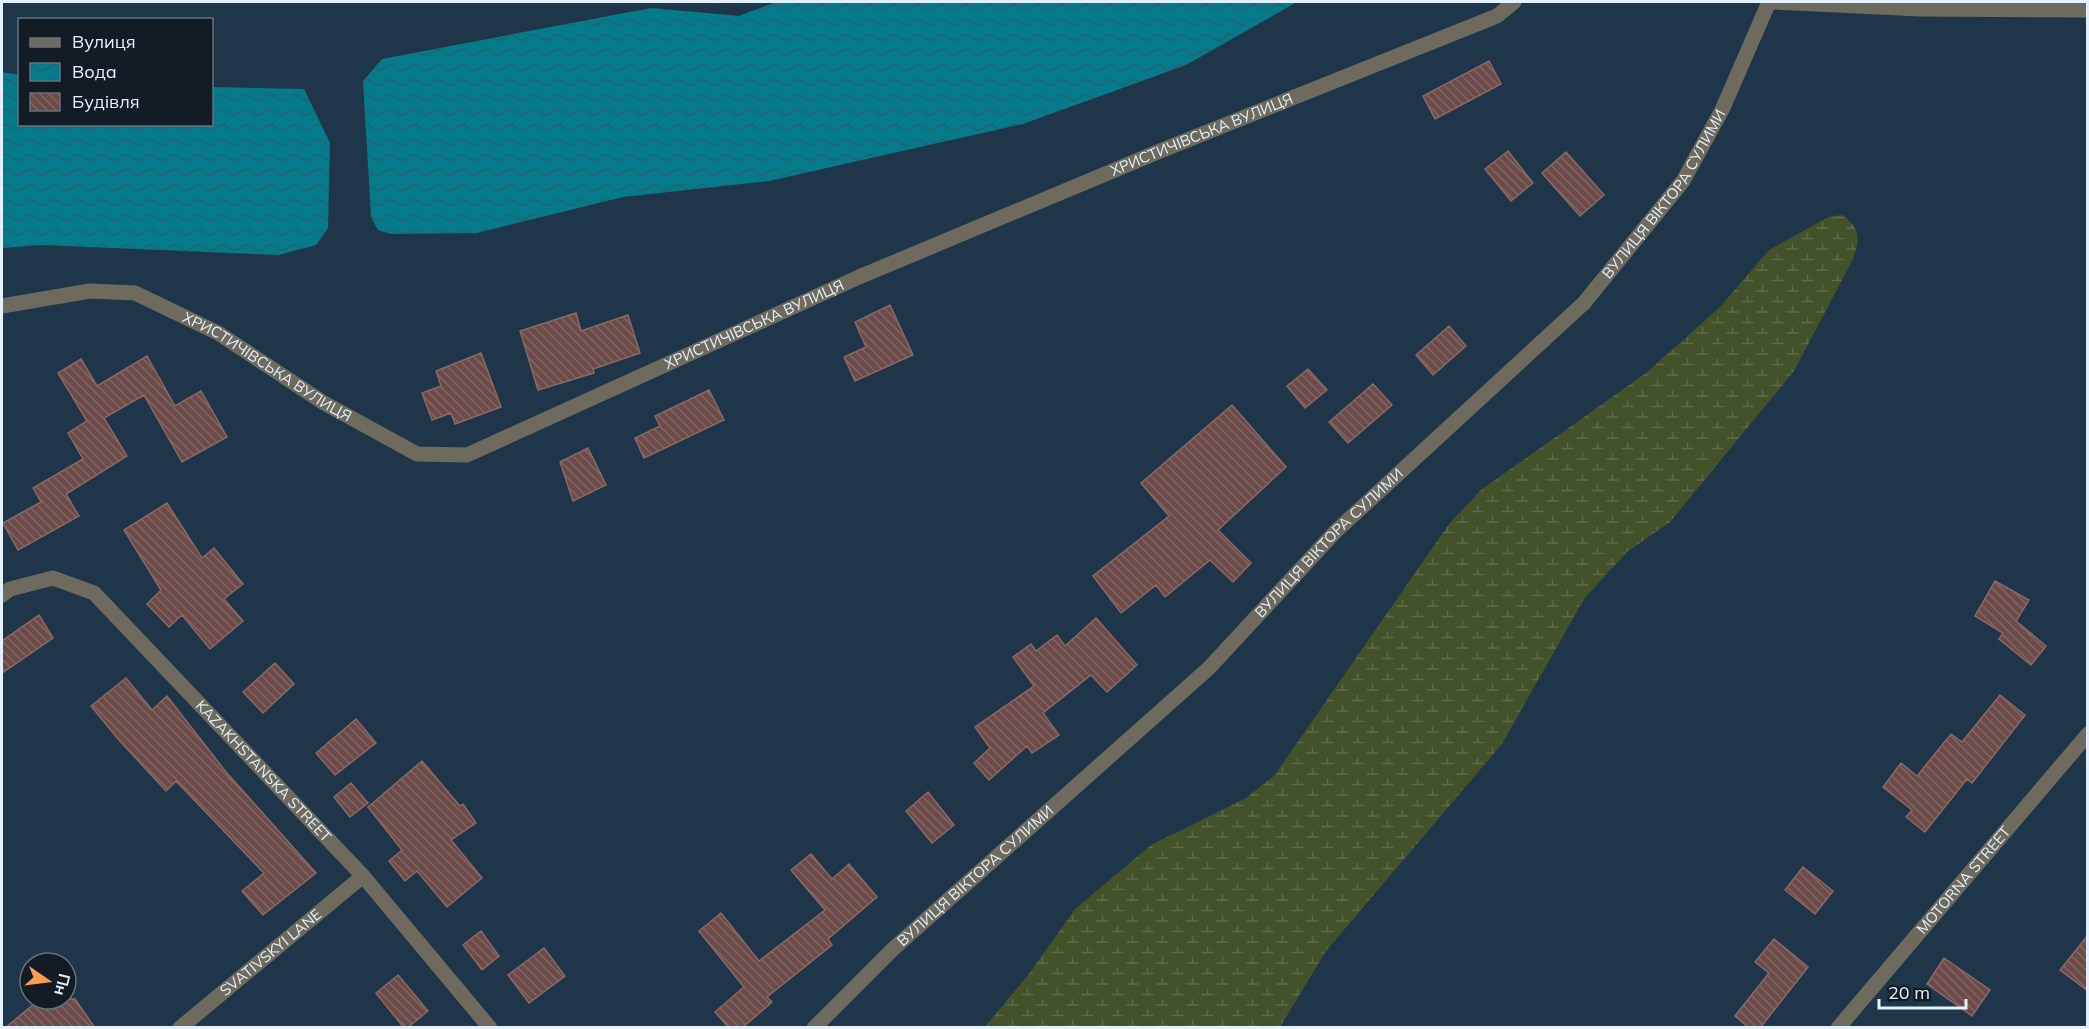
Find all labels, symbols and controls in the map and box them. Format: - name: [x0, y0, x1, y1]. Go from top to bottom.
- legend: [18, 18, 213, 126]
- text: Вулиця: [72, 30, 136, 53]
- text: Вода: [72, 60, 117, 83]
- street label: ХРИСТИЧІВСЬКА ВУЛИЦЯ: [1107, 89, 1295, 180]
- text: Будівля: [72, 90, 140, 113]
- street label: ВУЛИЦЯ ВІКТОРА СУЛИМИ: [1598, 106, 1730, 282]
- street label: ХРИСТИЧІВСЬКА ВУЛИЦЯ: [661, 275, 847, 373]
- street label: ХРИСТИЧІВСЬКА ВУЛИЦЯ: [180, 307, 355, 425]
- street label: ВУЛИЦЯ ВІКТОРА СУЛИМИ: [1250, 464, 1407, 621]
- street label: KAZAKHSTANSKA STREET: [192, 696, 336, 846]
- street label: ВУЛИЦЯ ВІКТОРА СУЛИМИ: [893, 801, 1057, 950]
- street label: MOTORNA STREET: [1912, 822, 2014, 938]
- street label: SVATIVSKYI LANE: [216, 904, 325, 1000]
- north arrow: [18, 951, 78, 1011]
- text: Пн: [50, 971, 75, 998]
- scale bar: [1879, 972, 1966, 1010]
- text: 20 m: [1888, 981, 1930, 1004]

